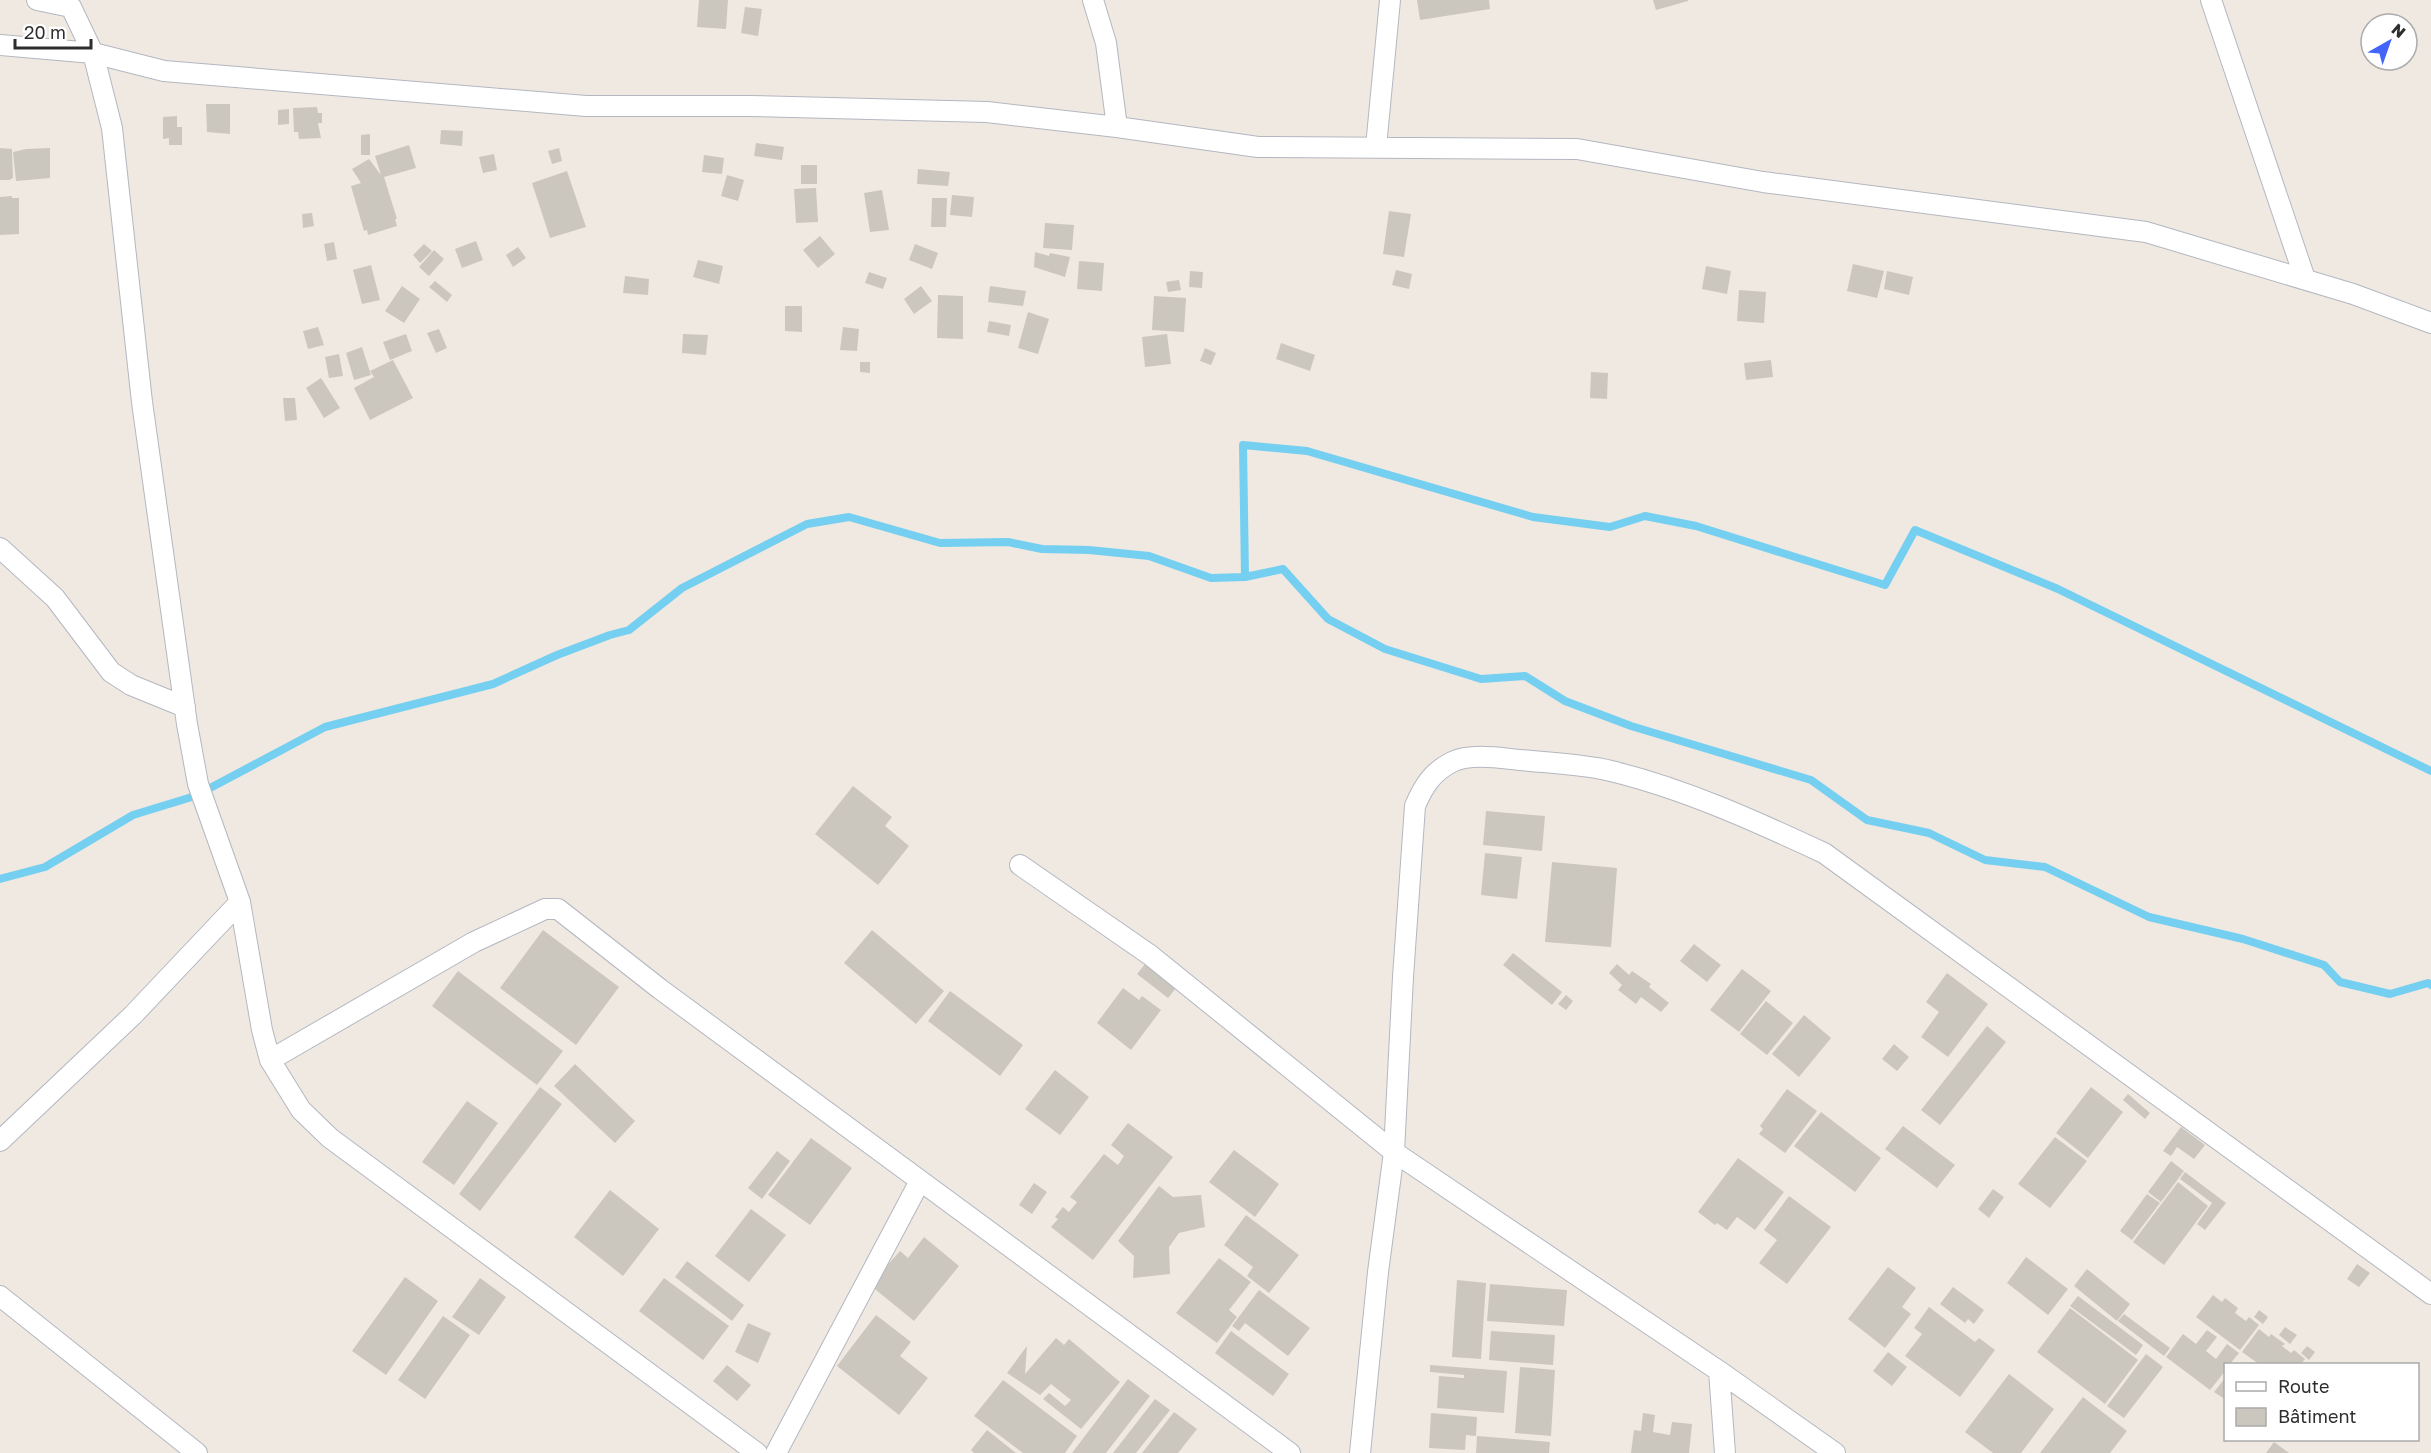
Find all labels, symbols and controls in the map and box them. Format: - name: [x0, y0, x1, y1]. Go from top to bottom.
- scale bar: [15, 12, 92, 50]
- north arrow: [2359, 12, 2419, 72]
- text: N: [2388, 19, 2410, 42]
- text: 20 m: [24, 21, 66, 43]
- legend: [2224, 1363, 2419, 1441]
- text: Route: [2278, 1375, 2329, 1397]
- text: Bâtiment: [2278, 1405, 2357, 1427]

